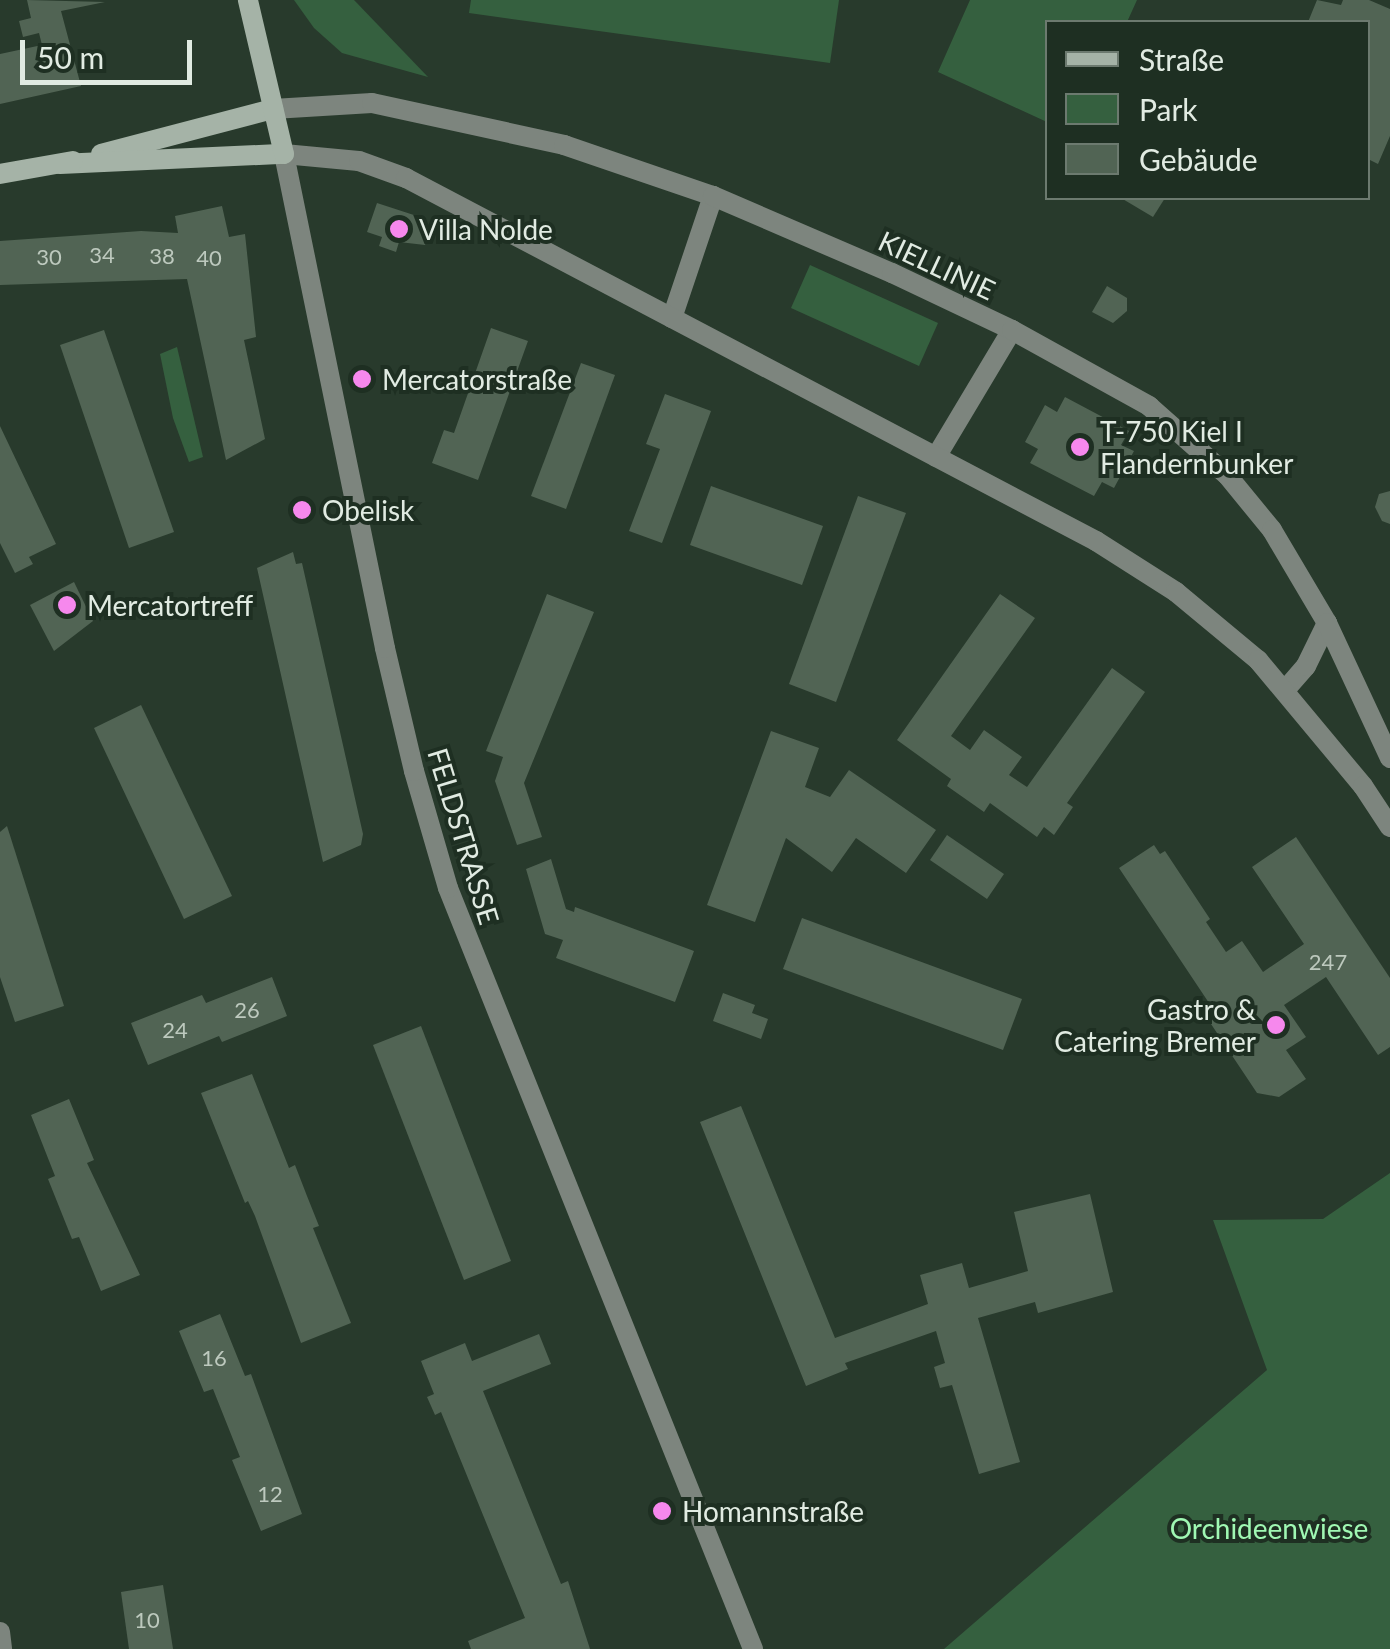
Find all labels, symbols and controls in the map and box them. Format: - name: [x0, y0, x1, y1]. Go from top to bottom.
- scale bar: [25, 20, 198, 82]
- legend: [1045, 20, 1370, 200]
- text: 50 m: [37, 39, 104, 75]
- text: Straße: [1139, 41, 1224, 77]
- text: Park: [1139, 91, 1198, 127]
- text: Gebäude: [1139, 141, 1258, 177]
- place label: Villa Nolde: [419, 212, 553, 246]
- marker: Villa Nolde: [388, 218, 410, 240]
- street label: KIELLINIE: [873, 223, 1001, 307]
- house number: 34: [89, 242, 115, 268]
- house number: 38: [149, 243, 175, 269]
- house number: 30: [36, 244, 62, 270]
- house number: 40: [196, 245, 222, 271]
- place label: Mercatorstraße: [382, 362, 572, 396]
- marker: Mercatorstraße: [351, 368, 373, 390]
- place label: T-750 Kiel I Flandernbunker: [1100, 414, 1293, 480]
- marker: T-750 Kiel I Flandernbunker: [1069, 436, 1091, 458]
- place label: Obelisk: [322, 493, 414, 527]
- marker: Obelisk: [291, 499, 313, 521]
- place label: Mercatortreff: [87, 588, 253, 622]
- marker: Mercatortreff: [56, 594, 78, 616]
- street label: FELDSTRASSE: [421, 744, 507, 928]
- house number: 247: [1309, 949, 1347, 975]
- place label: Gastro & Catering Bremer: [1054, 992, 1256, 1058]
- house number: 26: [234, 997, 260, 1023]
- marker: Gastro & Catering Bremer: [1265, 1014, 1287, 1036]
- house number: 24: [162, 1017, 188, 1043]
- house number: 16: [201, 1345, 227, 1371]
- house number: 12: [257, 1481, 283, 1507]
- place label: Homannstraße: [682, 1494, 864, 1528]
- marker: Homannstraße: [651, 1500, 673, 1522]
- park label: Orchideenwiese: [1170, 1511, 1368, 1545]
- house number: 10: [134, 1607, 160, 1633]

